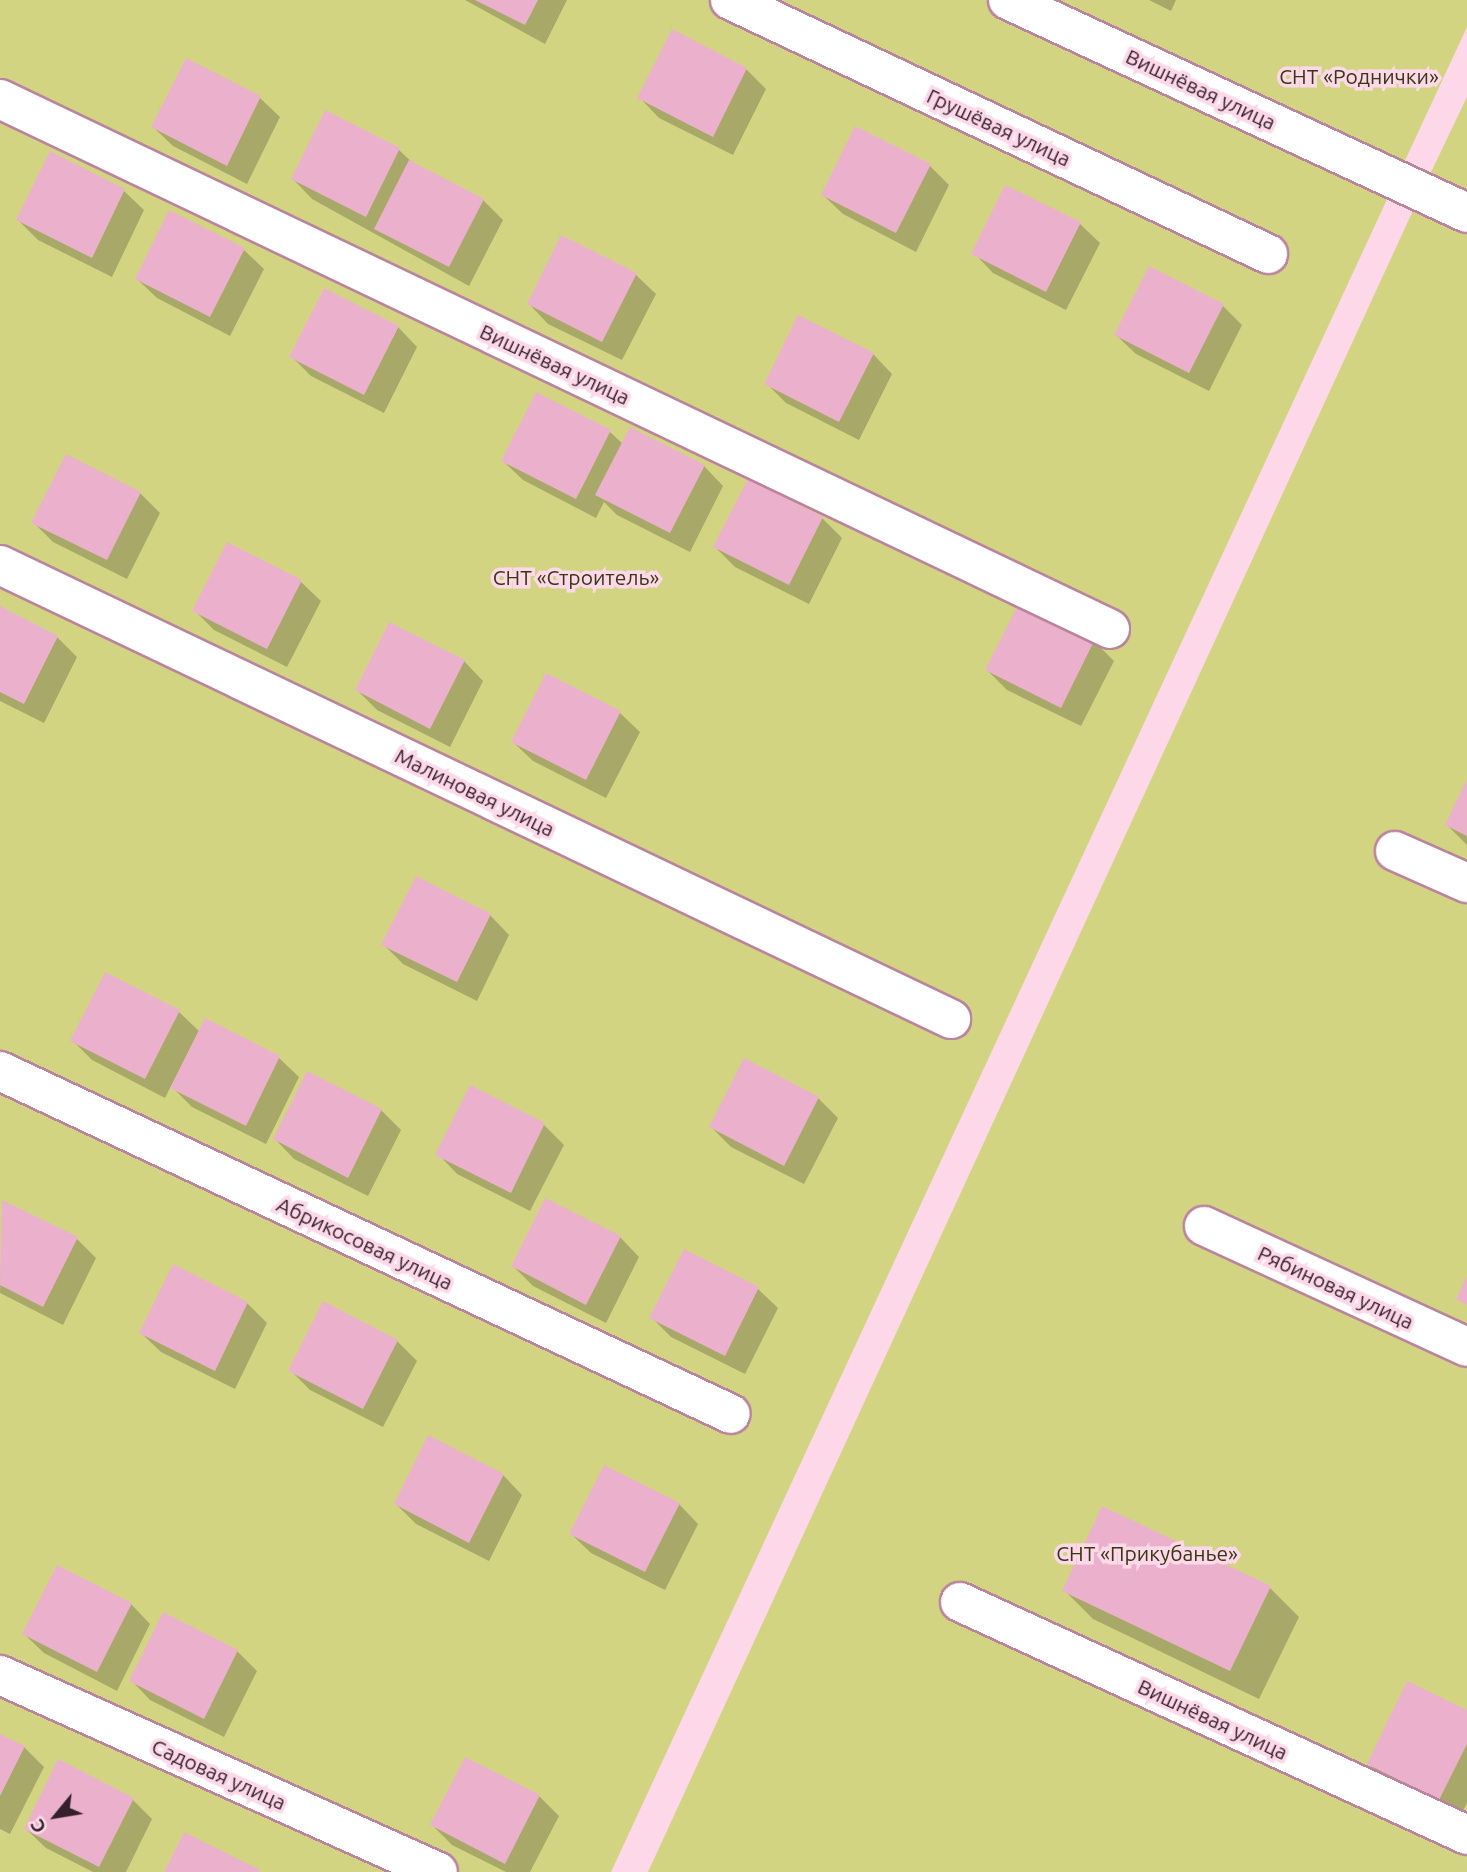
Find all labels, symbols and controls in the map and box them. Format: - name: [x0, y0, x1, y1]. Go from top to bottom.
- street label: Вишнёвая улица: [1122, 43, 1280, 135]
- park label: СНТ «Роднички»: [1279, 63, 1439, 89]
- street label: Грушёвая улица: [923, 83, 1075, 171]
- street label: Вишнёвая улица: [476, 318, 634, 410]
- park label: СНТ «Строитель»: [493, 564, 659, 590]
- street label: Малиновая улица: [391, 742, 559, 842]
- street label: Абрикосовая улица: [273, 1191, 457, 1295]
- street label: Рябиновая улица: [1254, 1240, 1418, 1334]
- park label: СНТ «Прикубанье»: [1056, 1540, 1238, 1566]
- street label: Вишнёвая улица: [1134, 1673, 1292, 1765]
- street label: Садовая улица: [148, 1733, 290, 1815]
- north arrow: [21, 1781, 91, 1851]
- text: С: [25, 1816, 50, 1837]

